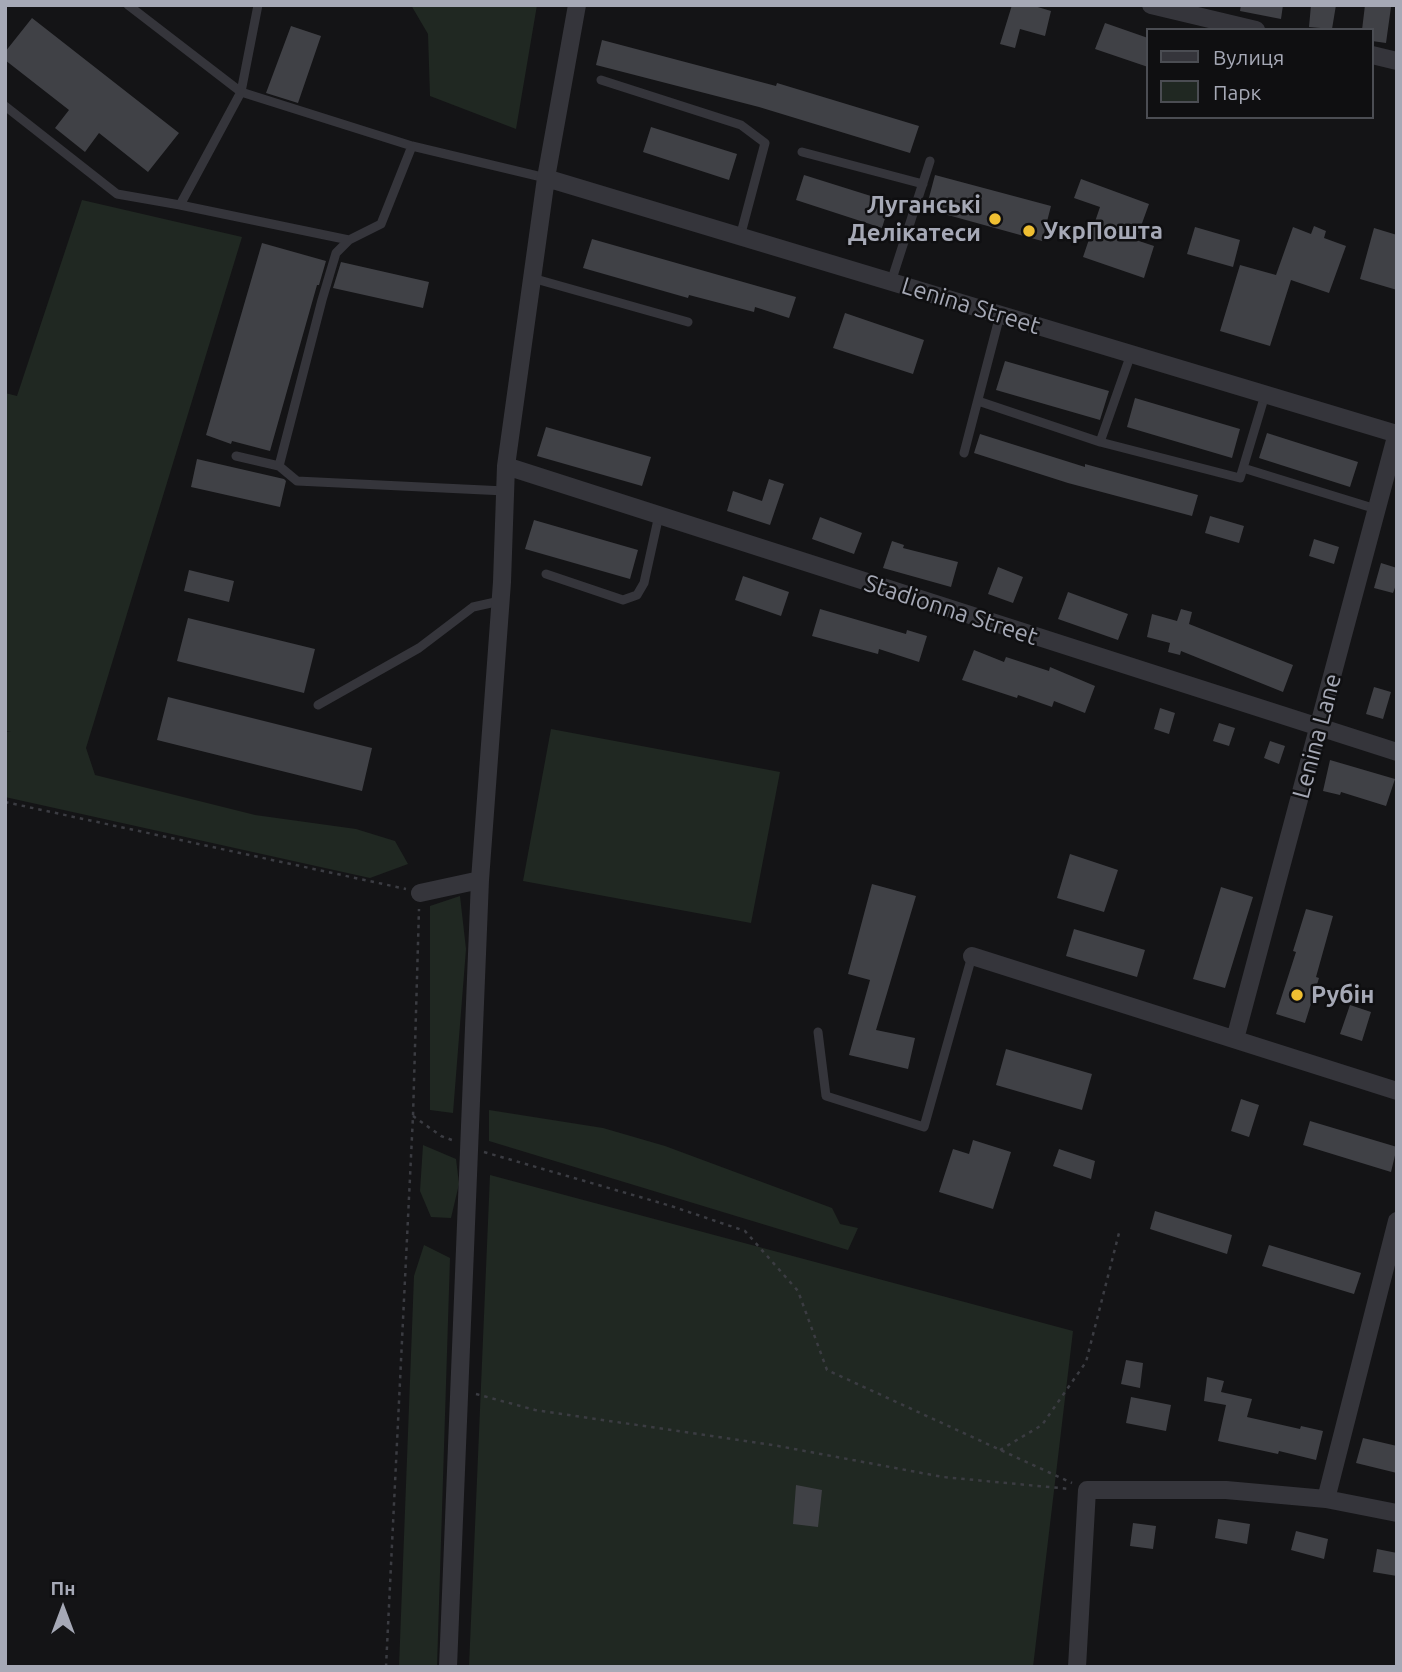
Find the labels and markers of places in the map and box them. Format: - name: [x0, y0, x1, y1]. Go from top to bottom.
- place label: Луганські Делікатеси: [848, 191, 981, 247]
- marker: Луганські Делікатеси: [987, 211, 1003, 227]
- place label: УкрПошта: [1043, 217, 1163, 245]
- marker: УкрПошта: [1021, 223, 1037, 239]
- place label: Рубін: [1311, 981, 1374, 1009]
- marker: Рубін: [1289, 987, 1305, 1003]

